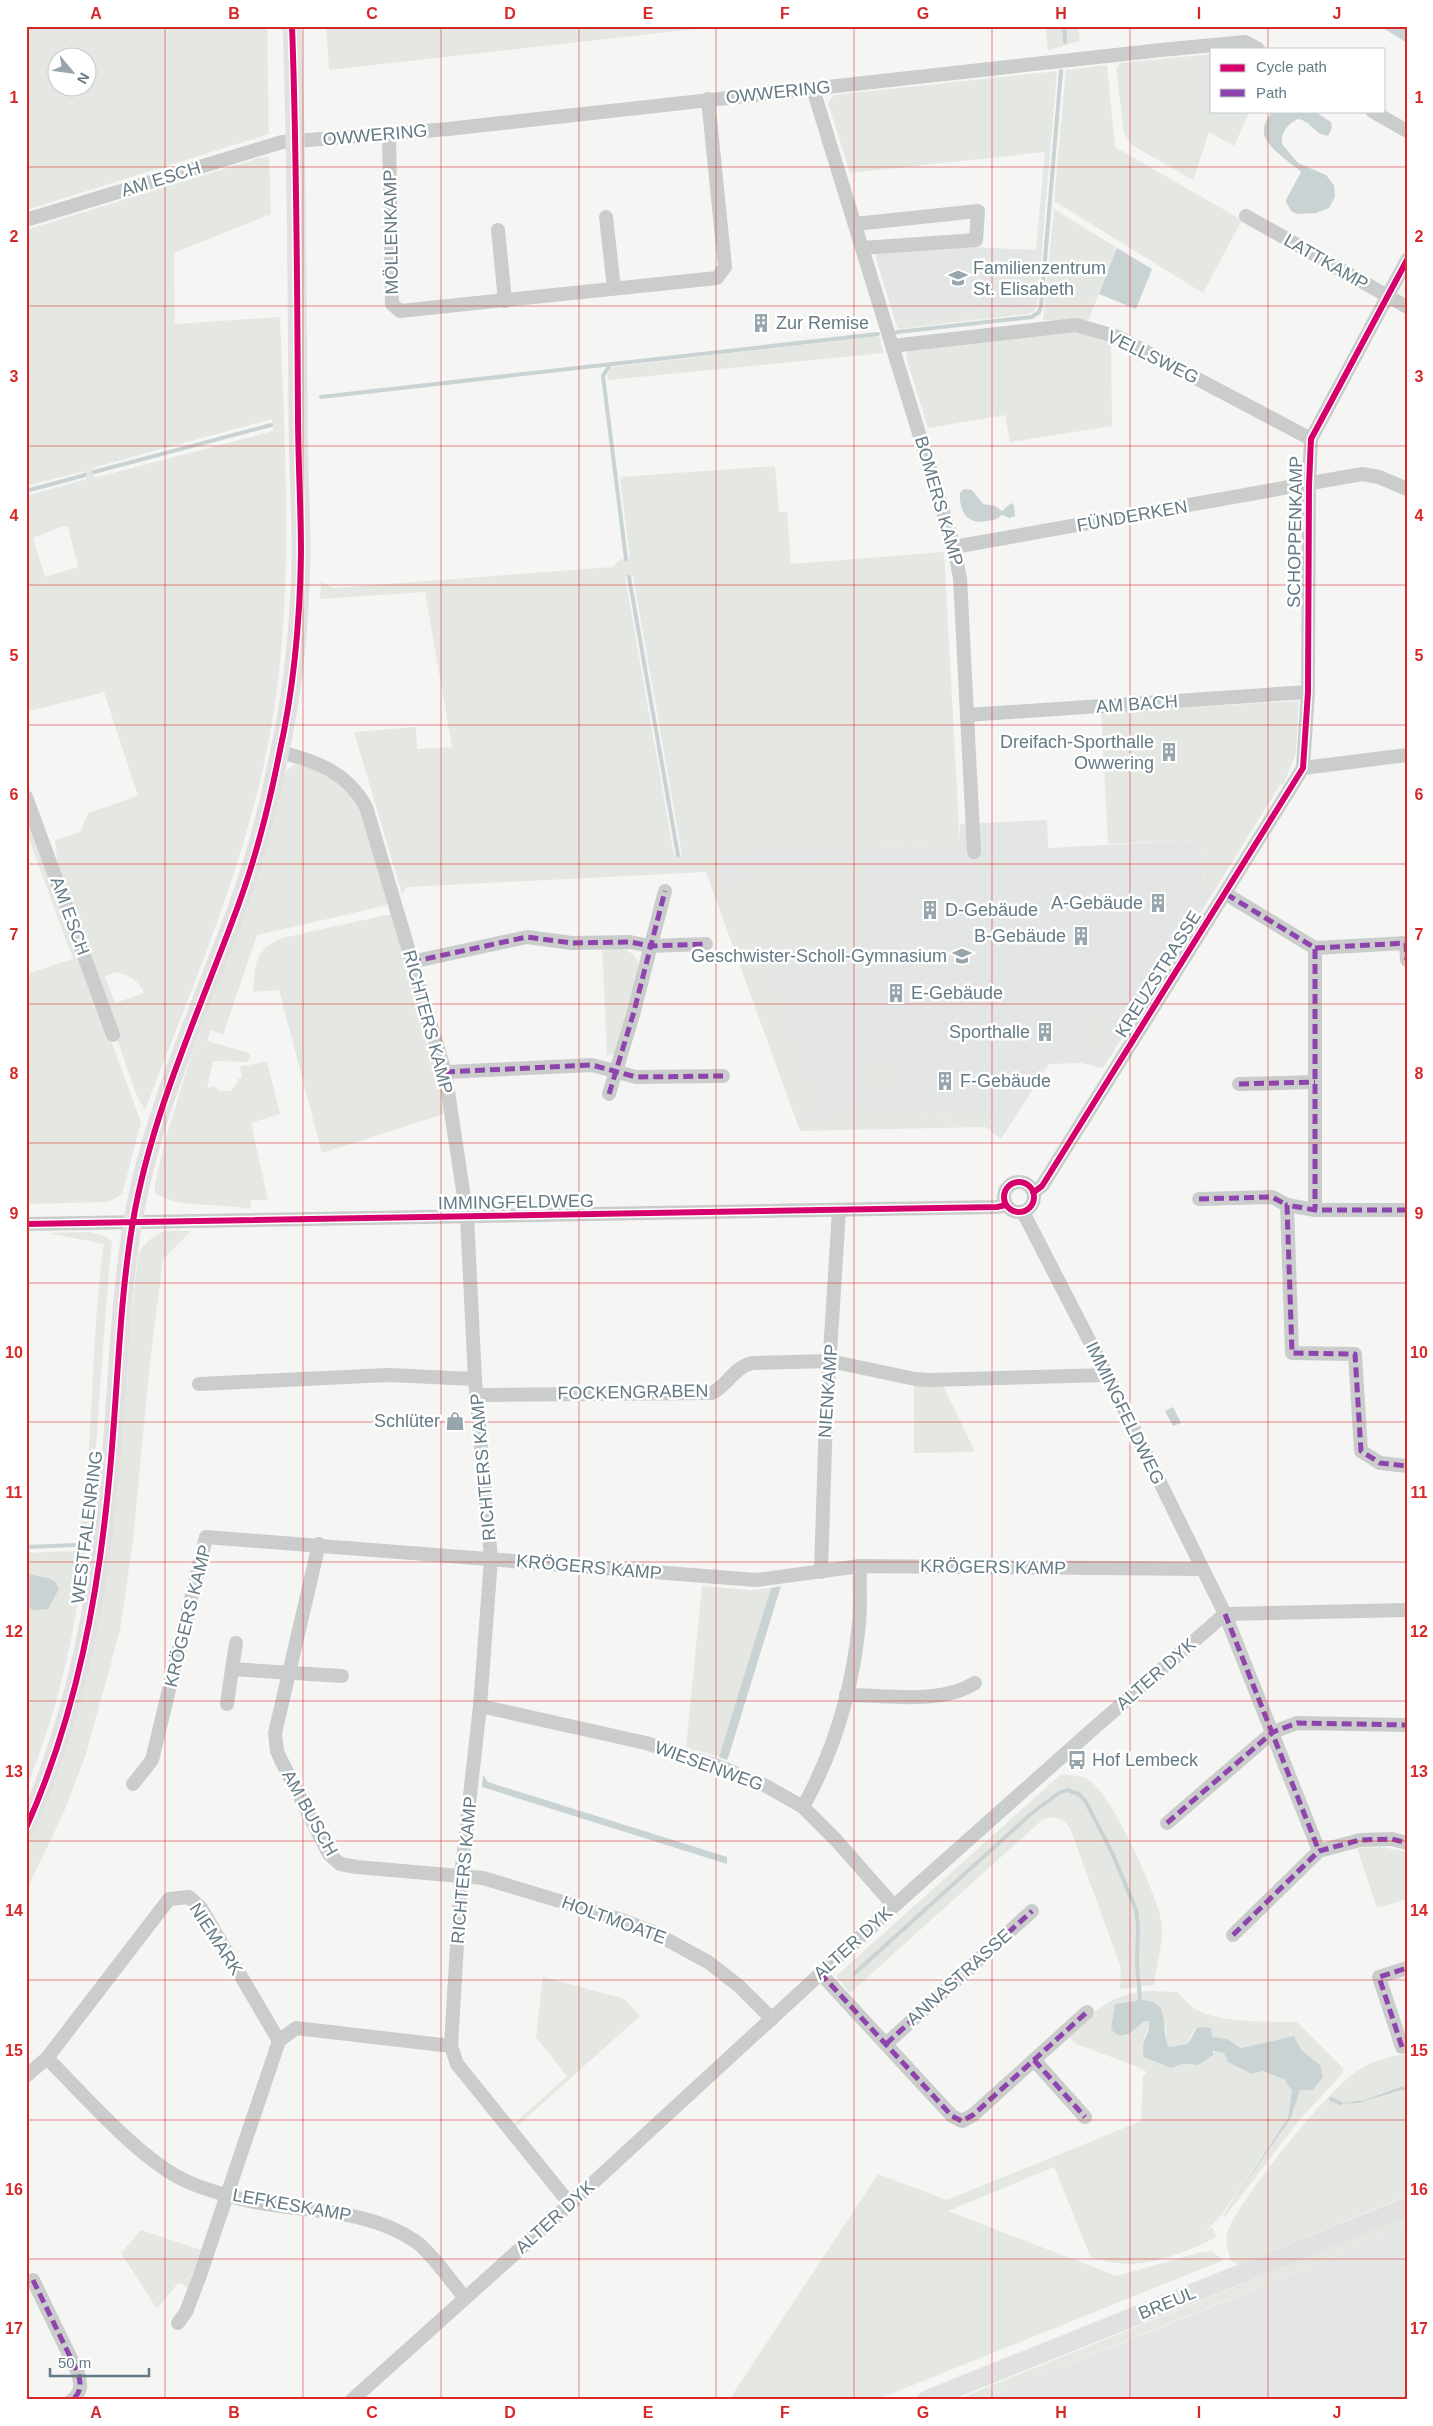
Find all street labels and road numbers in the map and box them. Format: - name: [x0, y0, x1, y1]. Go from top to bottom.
- street label: OWWERING: [725, 77, 831, 107]
- street label: OWWERING: [322, 120, 428, 150]
- street label: AM ESCH: [119, 157, 203, 201]
- street label: MÖLLENKAMP: [380, 169, 402, 295]
- street label: LATTKAMP: [1280, 230, 1372, 294]
- street label: VELLSWEG: [1104, 326, 1202, 388]
- street label: BOMERS KAMP: [911, 434, 967, 568]
- street label: SCHOPPENKAMP: [1284, 456, 1306, 608]
- street label: FÜNDERKEN: [1075, 496, 1189, 536]
- street label: AM BACH: [1095, 691, 1179, 717]
- street label: AM ESCH: [47, 874, 93, 958]
- street label: KREUZSTRASSE: [1111, 907, 1205, 1041]
- street label: RICHTERS KAMP: [399, 948, 457, 1096]
- street label: IMMINGFELDWEG: [438, 1191, 594, 1213]
- street label: IMMINGFELDWEG: [1082, 1339, 1168, 1487]
- street label: NIENKAMP: [815, 1343, 841, 1439]
- street label: FOCKENGRABEN: [557, 1381, 709, 1403]
- street label: RICHTERS KAMP: [467, 1392, 499, 1542]
- street label: WESTFALENRING: [68, 1449, 106, 1605]
- street label: KRÖGERS KAMP: [161, 1543, 215, 1689]
- street label: KRÖGERS KAMP: [515, 1551, 663, 1583]
- street label: KRÖGERS KAMP: [920, 1556, 1066, 1578]
- street label: ALTER DYK: [1112, 1634, 1200, 1714]
- street label: WIESENWEG: [652, 1737, 766, 1795]
- street label: AM BUSCH: [278, 1767, 342, 1859]
- street label: RICHTERS KAMP: [448, 1795, 480, 1945]
- street label: HOLTMOATE: [559, 1892, 669, 1948]
- street label: NIEMARK: [185, 1899, 247, 1979]
- street label: ALTER DYK: [810, 1903, 896, 1983]
- street label: ANNASTRASSE: [903, 1925, 1015, 2029]
- street label: ALTER DYK: [512, 2177, 598, 2257]
- street label: LEFKESKAMP: [231, 2185, 353, 2225]
- street label: BREUL: [1135, 2282, 1199, 2324]

